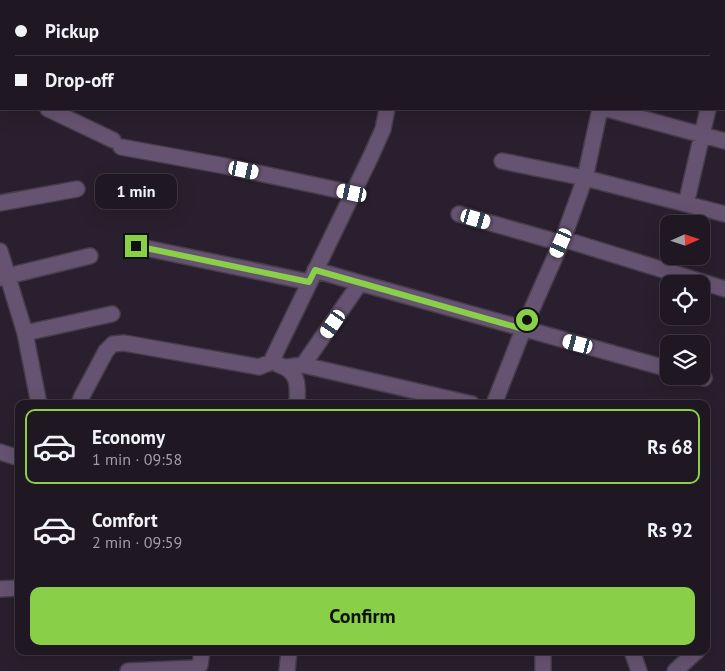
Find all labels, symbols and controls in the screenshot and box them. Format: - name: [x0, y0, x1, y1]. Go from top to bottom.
- text: Pickup: [45, 19, 99, 43]
- text: Drop-off: [45, 68, 113, 92]
- car: [227, 160, 260, 180]
- callout: 1 min: [95, 174, 177, 208]
- text: 1 min: [116, 181, 156, 201]
- car: [335, 183, 368, 203]
- car: [459, 208, 492, 230]
- north arrow: [660, 215, 710, 265]
- map controls: [660, 215, 710, 385]
- car: [548, 226, 573, 260]
- route end: [125, 235, 147, 257]
- button: locate: [660, 275, 710, 325]
- car: [318, 307, 347, 341]
- route start: [516, 309, 538, 331]
- car: [561, 333, 594, 355]
- button: layers: [660, 335, 710, 385]
- icon: car: [32, 424, 77, 469]
- text: Economy: [92, 425, 165, 449]
- text: Rs 68: [647, 435, 693, 459]
- text: 1 min · 09:58: [92, 449, 182, 469]
- icon: car: [32, 507, 77, 552]
- text: Comfort: [92, 508, 158, 532]
- text: Rs 92: [647, 518, 693, 542]
- text: 2 min · 09:59: [92, 532, 182, 552]
- button: Confirm: [30, 587, 695, 645]

